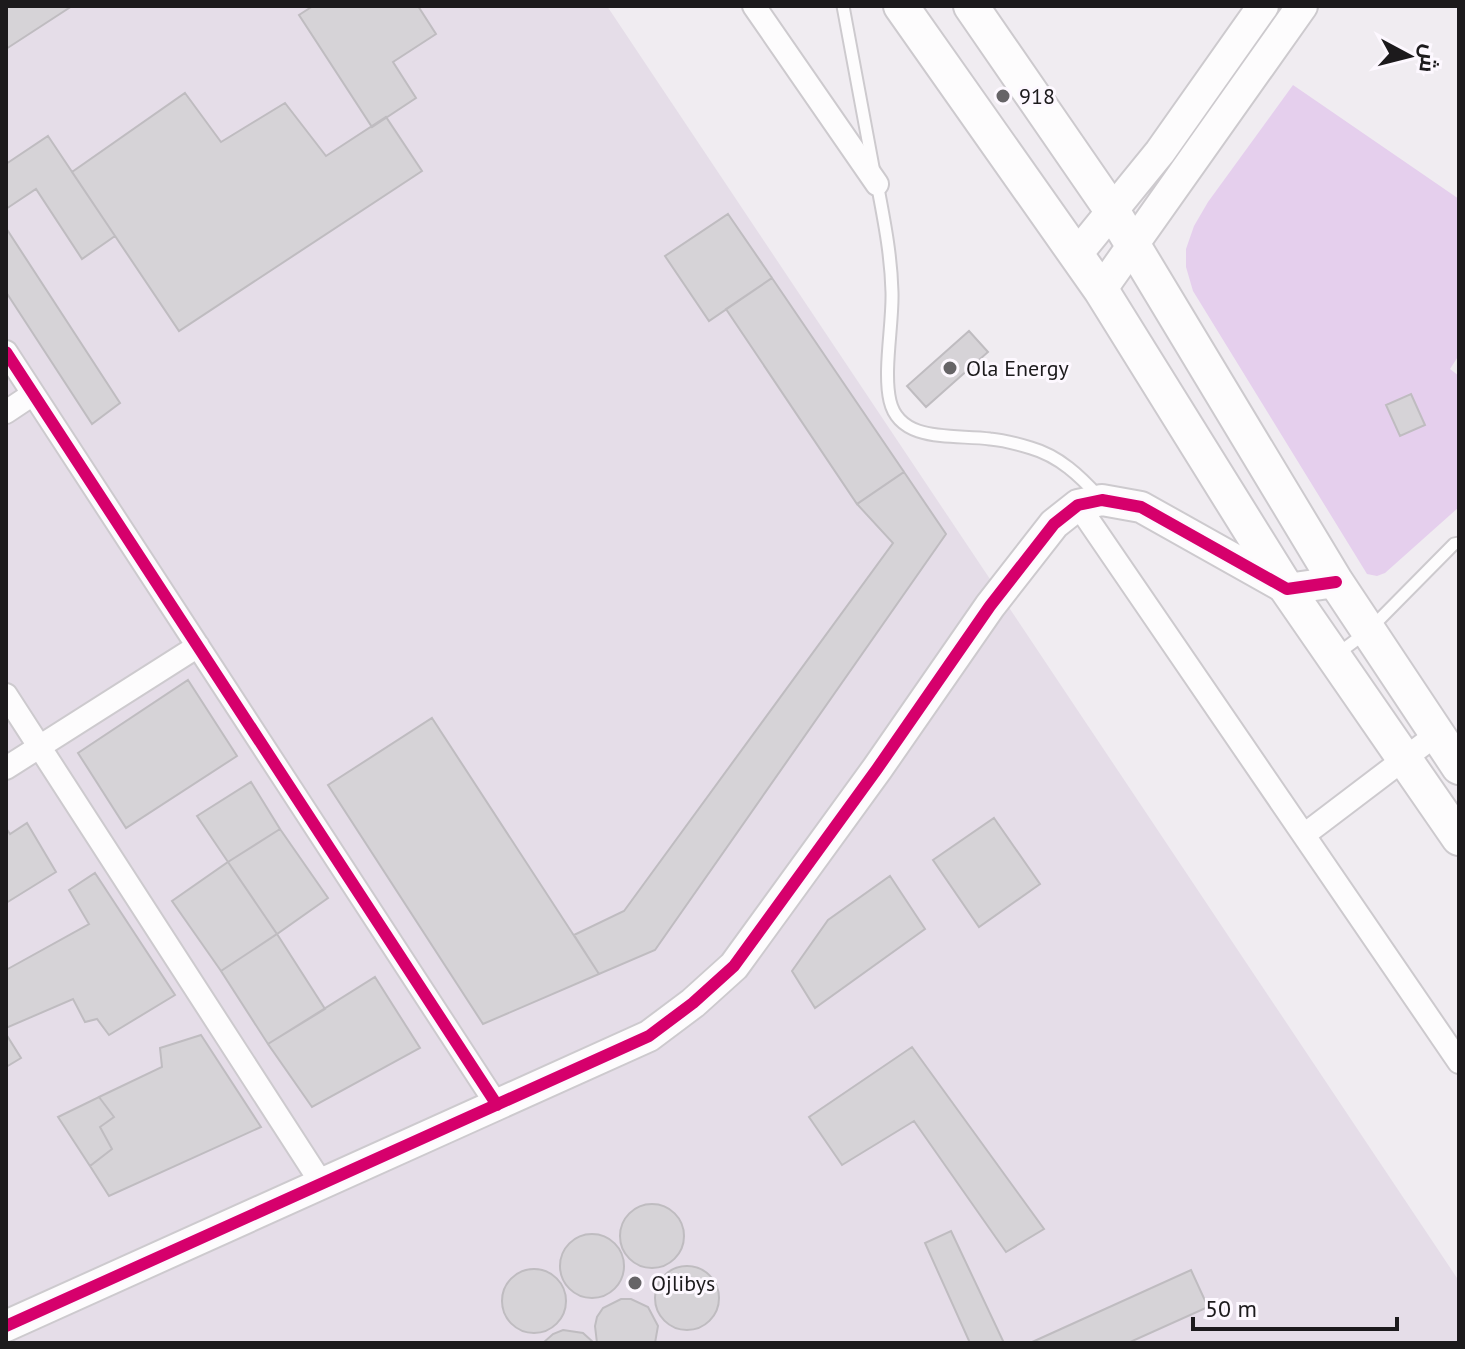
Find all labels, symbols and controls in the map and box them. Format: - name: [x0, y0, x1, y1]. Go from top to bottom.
- north arrow: [1369, 16, 1449, 96]
- text: ش: [1413, 43, 1444, 74]
- place label: 918: [1019, 82, 1055, 110]
- marker: 918: [994, 87, 1012, 105]
- place label: Ola Energy: [966, 354, 1070, 382]
- marker: Ola Energy: [941, 359, 959, 377]
- place label: Ojlibys: [651, 1269, 715, 1297]
- marker: Ojlibys: [626, 1274, 644, 1292]
- scale bar: [1193, 1281, 1397, 1331]
- text: 50 m: [1205, 1293, 1257, 1324]

